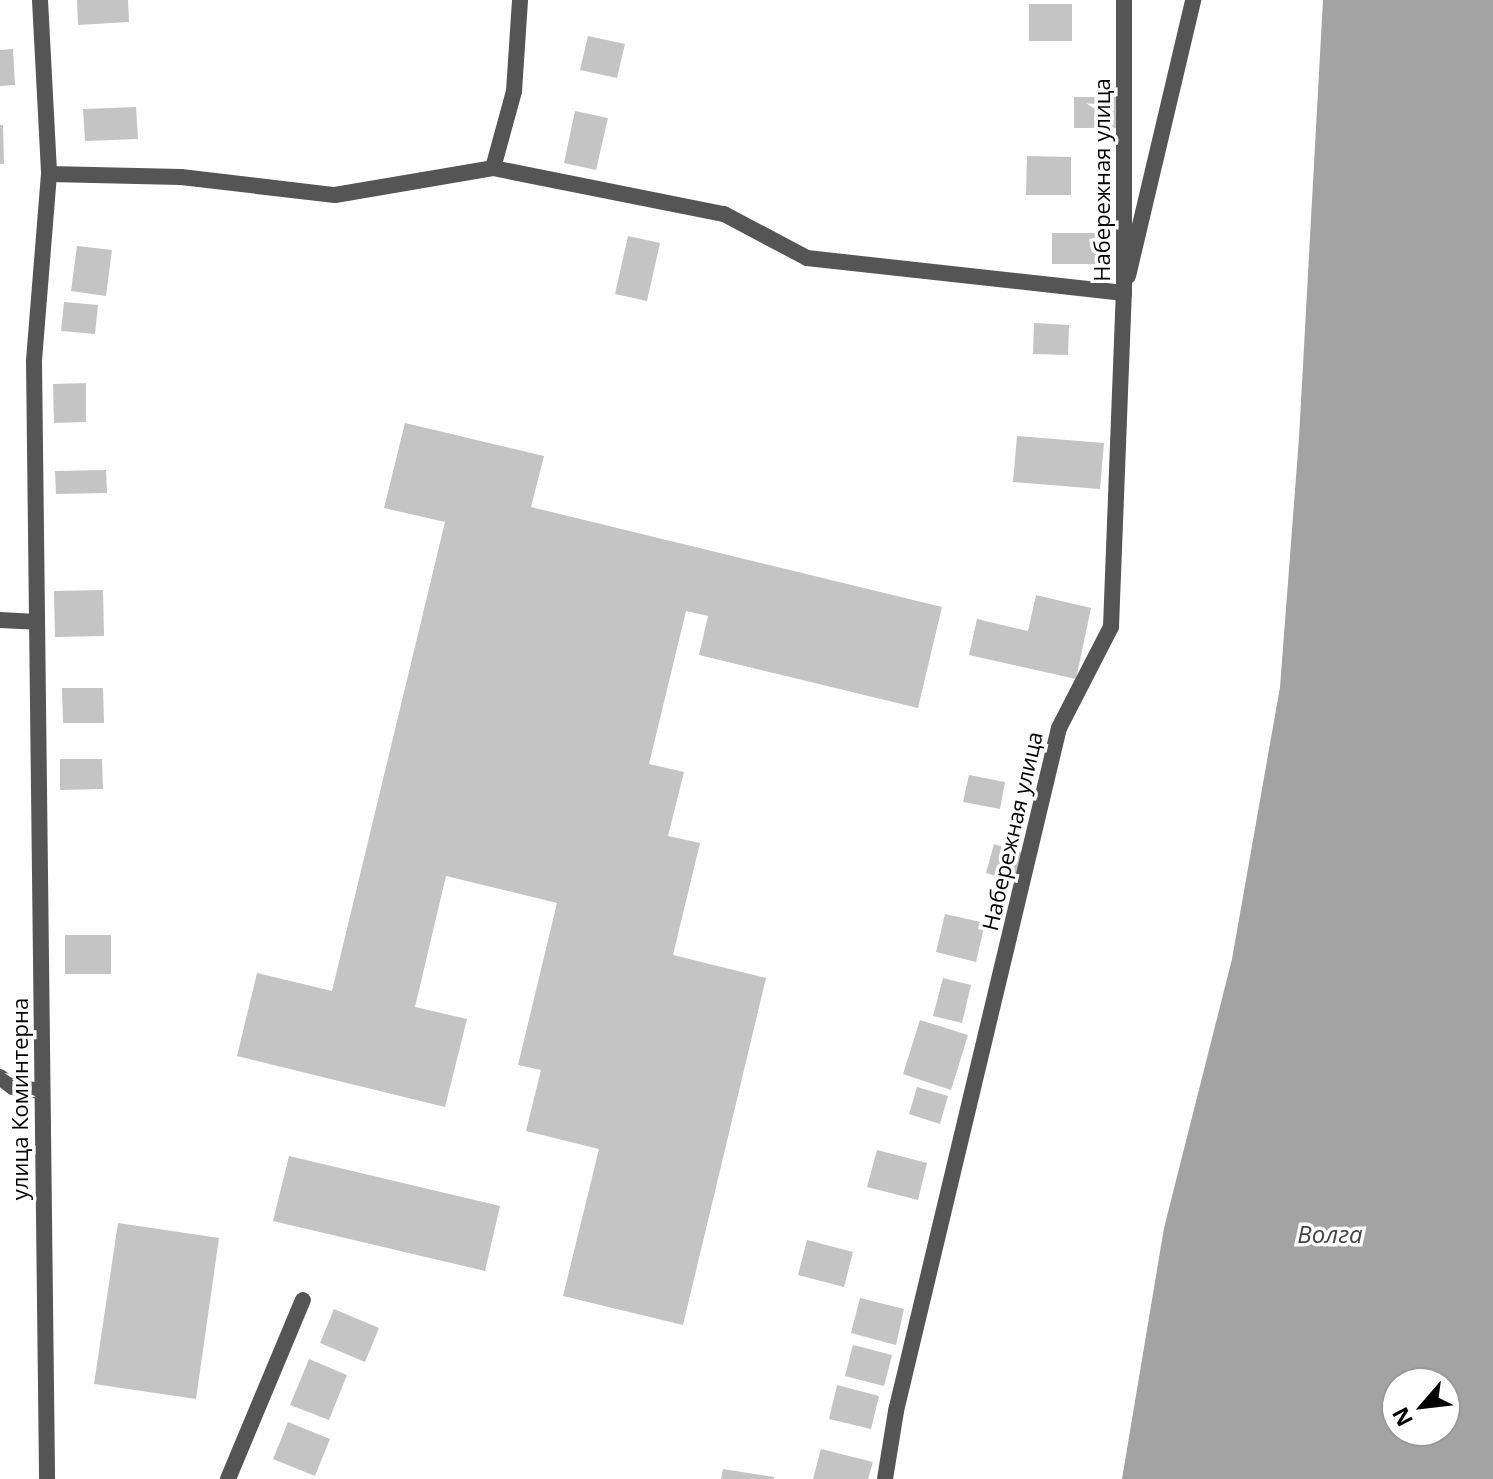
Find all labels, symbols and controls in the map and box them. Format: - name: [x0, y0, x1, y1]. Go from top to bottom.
- street label: Набережная улица: [1089, 78, 1115, 282]
- street label: Набережная улица: [976, 729, 1048, 933]
- street label: улица Коминтерна: [7, 998, 33, 1200]
- water label: Волга: [1297, 1220, 1363, 1248]
- north arrow: [1381, 1367, 1461, 1447]
- text: N: [1384, 1402, 1419, 1432]

